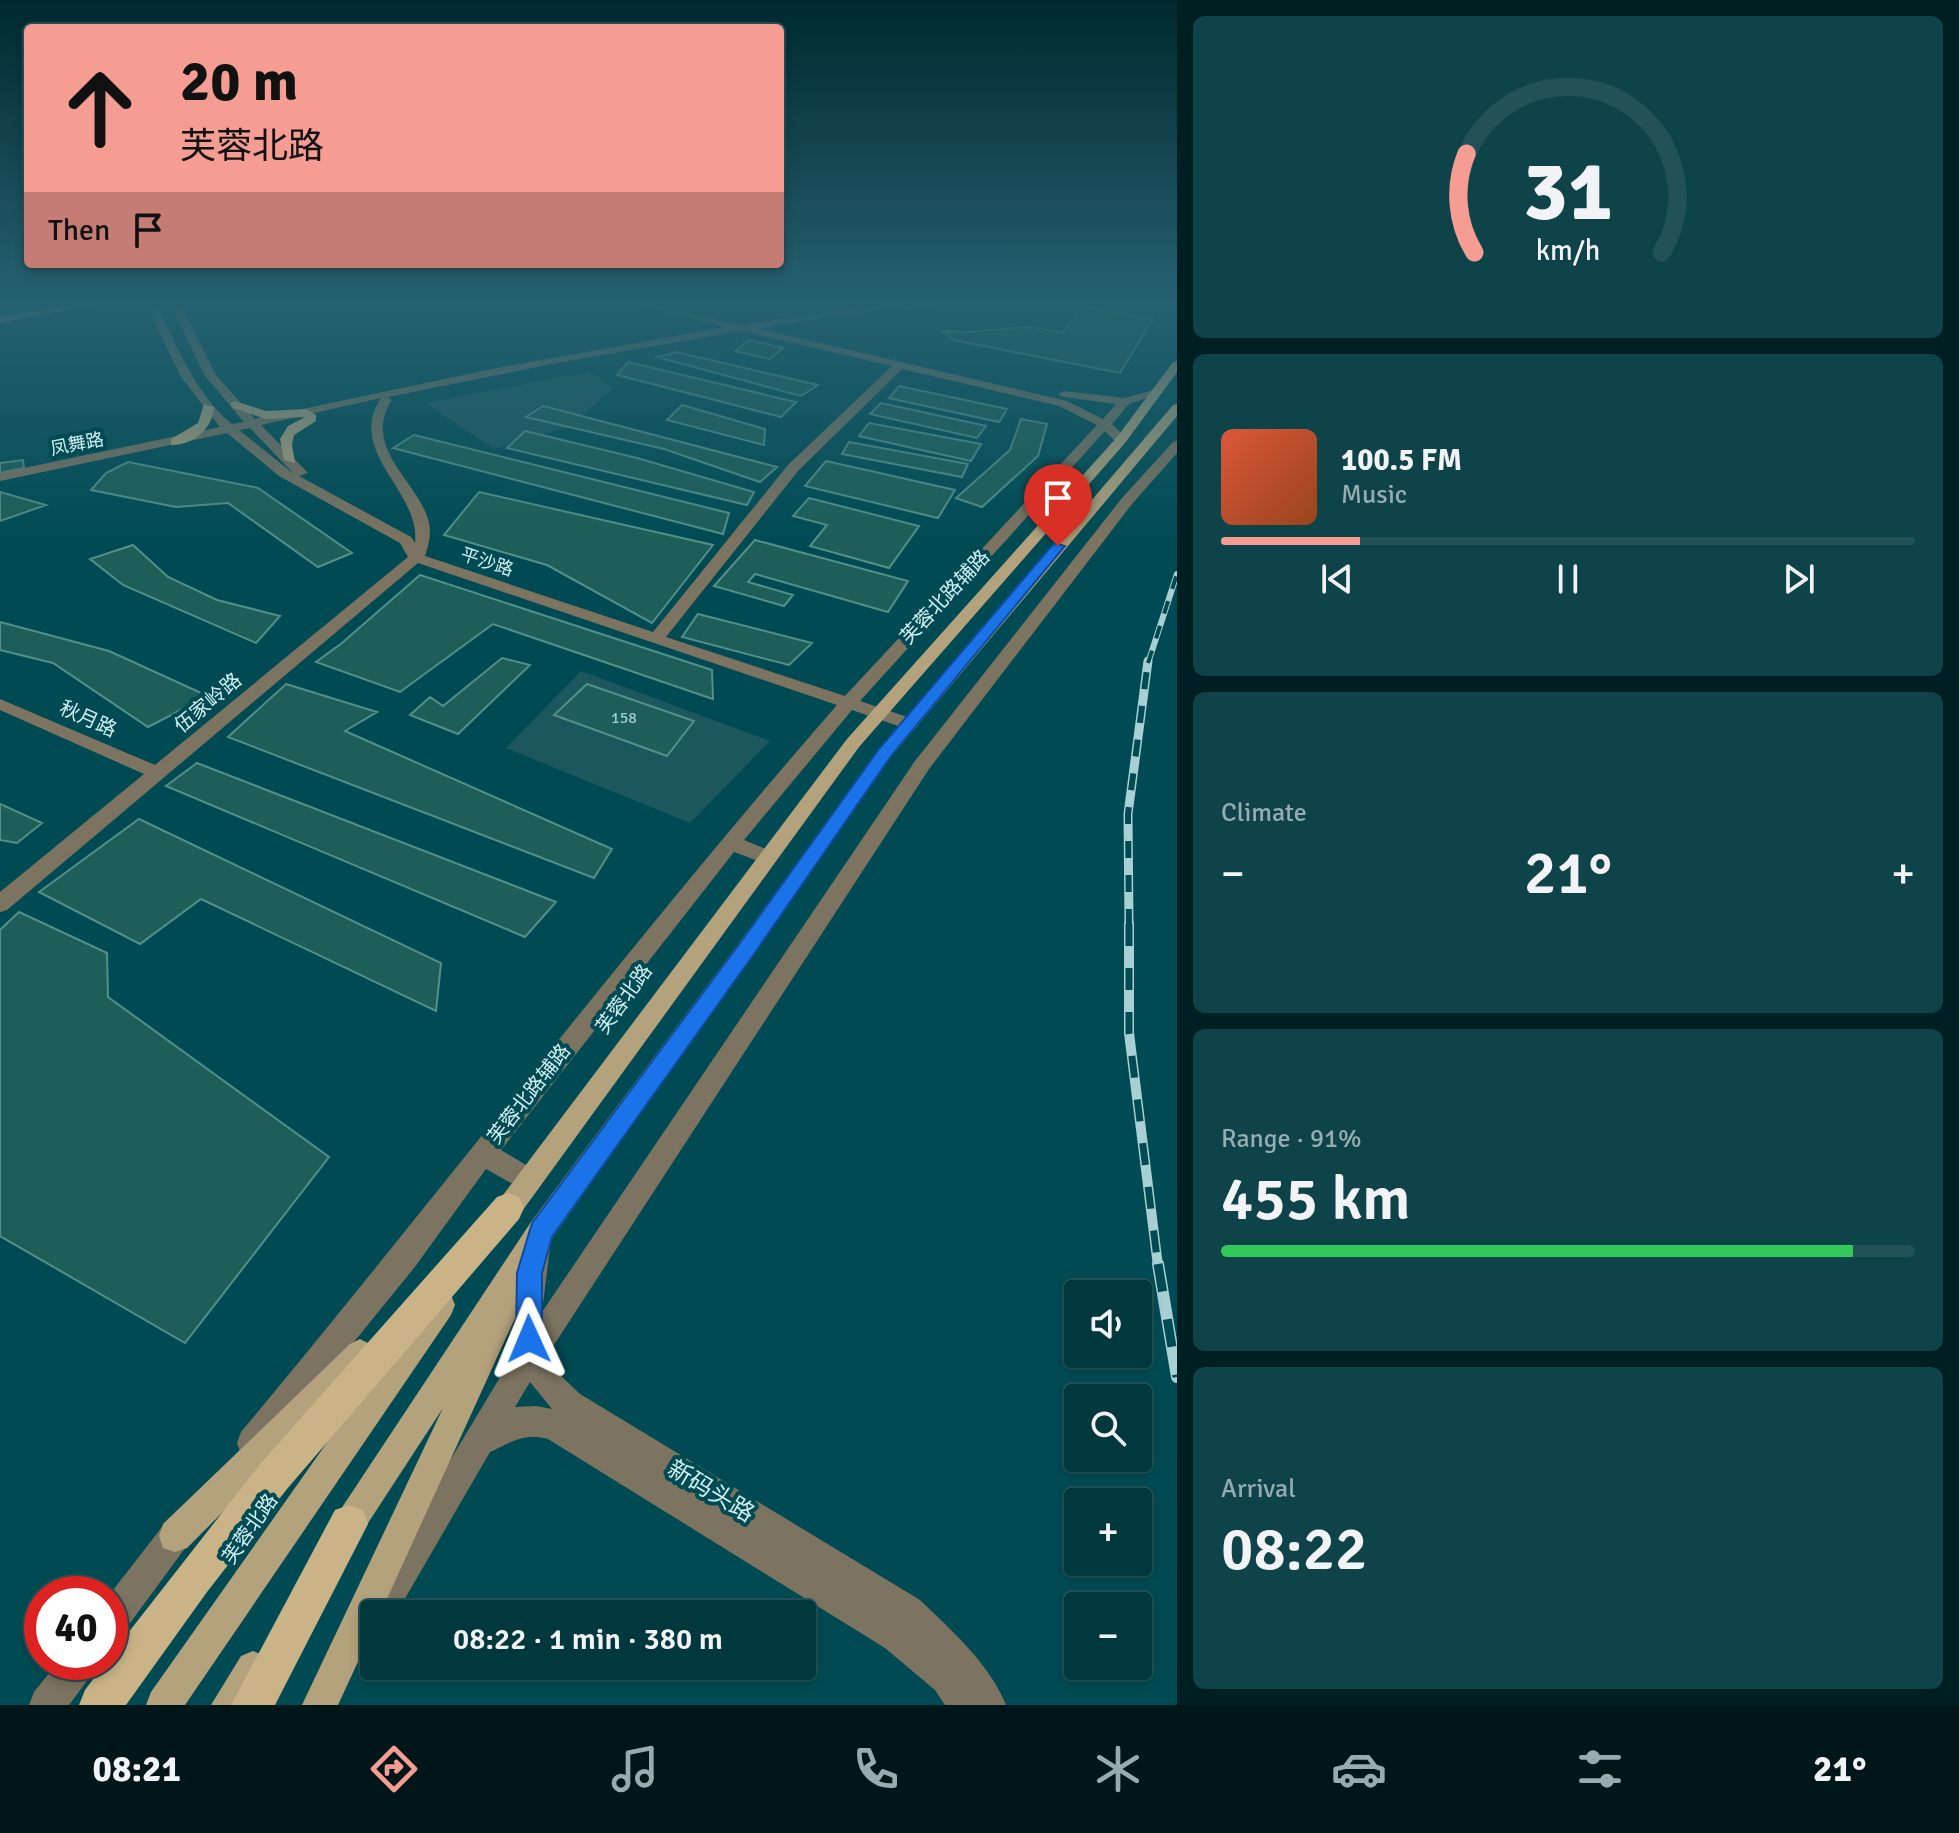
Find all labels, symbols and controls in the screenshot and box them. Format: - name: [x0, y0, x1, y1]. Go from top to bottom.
- text: 20 m: [180, 47, 298, 116]
- icon: ahead: [48, 56, 152, 160]
- text: 芙蓉北路: [180, 124, 324, 169]
- text: 31: [1523, 140, 1613, 242]
- icon: arrive: [126, 208, 170, 252]
- text: Then: [48, 212, 110, 249]
- text: km/h: [1536, 233, 1600, 268]
- street label: 凤舞路: [48, 428, 106, 460]
- text: 100.5 FM: [1341, 442, 1462, 479]
- pin: [1024, 464, 1092, 546]
- icon: arrive: [1036, 476, 1080, 520]
- text: Music: [1341, 479, 1407, 511]
- street label: 平沙路: [458, 543, 516, 581]
- street label: 芙蓉北路辅路: [895, 545, 995, 649]
- icon: previous: [1315, 557, 1359, 601]
- icon: pause: [1546, 557, 1590, 601]
- icon: next: [1777, 557, 1821, 601]
- street label: 伍家岭路: [169, 668, 247, 738]
- street label: 秋月路: [56, 695, 120, 743]
- house number: 158: [611, 708, 637, 728]
- text: Climate: [1221, 797, 1307, 829]
- text: 21°: [1524, 837, 1612, 911]
- text: −: [1221, 847, 1245, 901]
- text: +: [1891, 847, 1915, 901]
- street label: 芙蓉北路: [590, 959, 658, 1039]
- street label: 芙蓉北路辅路: [482, 1039, 576, 1149]
- text: Range · 91%: [1221, 1123, 1362, 1155]
- text: 455 km: [1221, 1163, 1410, 1237]
- map controls: [1064, 1280, 1152, 1680]
- button: sound: [1064, 1280, 1152, 1368]
- position arrow: [487, 1297, 571, 1381]
- button: search: [1064, 1384, 1152, 1472]
- street label: 新码头路: [662, 1453, 760, 1529]
- text: Arrival: [1221, 1473, 1296, 1505]
- button: +: [1064, 1488, 1152, 1576]
- street label: 芙蓉北路: [217, 1489, 283, 1569]
- text: 08:22: [1221, 1513, 1368, 1587]
- speed limit sign: 40: [24, 1576, 128, 1680]
- button: −: [1064, 1592, 1152, 1680]
- text: 08:22 · 1 min · 380 m: [453, 1621, 723, 1658]
- icon: directions: [366, 1741, 422, 1797]
- icon: music: [607, 1741, 663, 1797]
- icon: phone: [848, 1741, 904, 1797]
- icon: climate: [1090, 1741, 1146, 1797]
- icon: car: [1331, 1741, 1387, 1797]
- icon: filters: [1572, 1741, 1628, 1797]
- text: 08:21: [93, 1747, 181, 1792]
- text: 21°: [1813, 1747, 1866, 1792]

